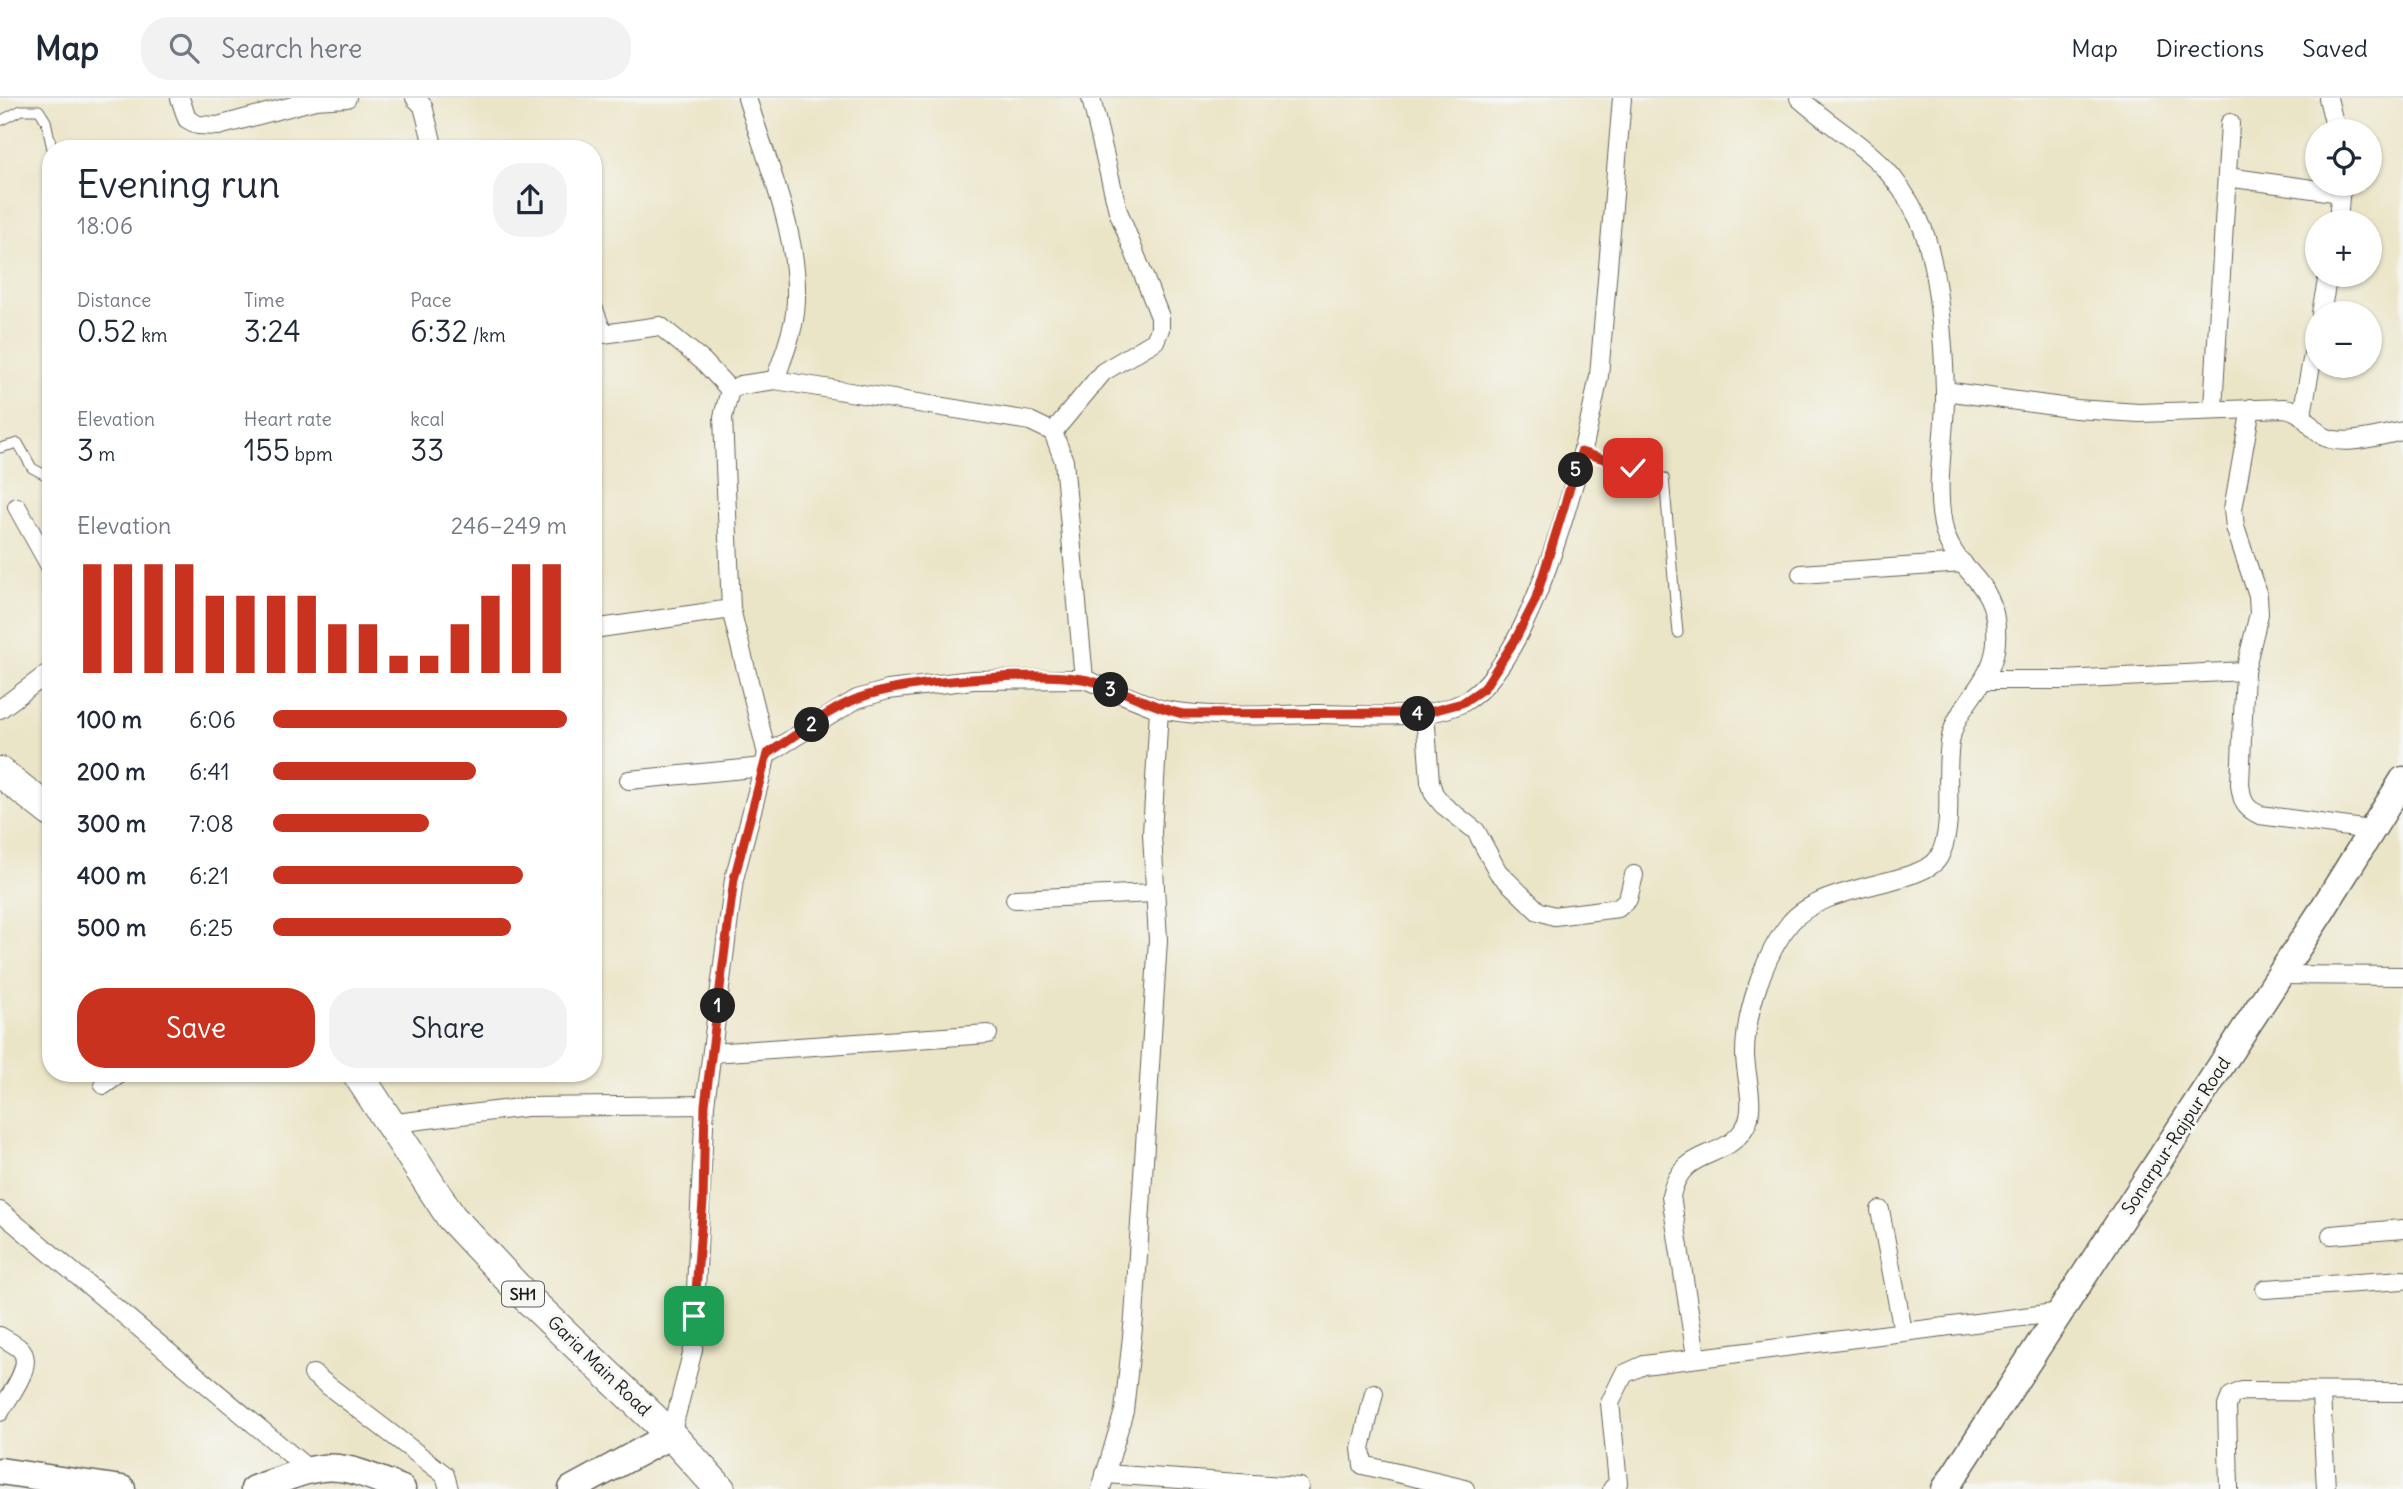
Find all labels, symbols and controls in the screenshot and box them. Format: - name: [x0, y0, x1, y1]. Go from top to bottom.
- search box: [141, 17, 631, 80]
- text: Map: [35, 27, 99, 69]
- icon: search: [165, 29, 203, 67]
- text: Search here: [221, 32, 362, 65]
- text: Map: [2071, 33, 2118, 63]
- text: Directions: [2156, 33, 2264, 63]
- text: Saved: [2302, 33, 2368, 63]
- map controls: [2305, 119, 2382, 378]
- button: locate: [2305, 119, 2382, 196]
- text: Evening run: [77, 161, 280, 208]
- button: share: [493, 163, 567, 237]
- button: +: [2305, 210, 2382, 287]
- text: 18:06: [77, 211, 133, 240]
- text: Distance: [77, 288, 151, 312]
- text: Time: [244, 288, 285, 312]
- text: Pace: [410, 288, 452, 312]
- button: −: [2305, 301, 2382, 378]
- text: 0.52: [77, 312, 137, 350]
- text: 3:24: [244, 312, 301, 350]
- text: 6:32: [410, 312, 468, 350]
- text: km: [137, 323, 168, 347]
- text: /km: [468, 323, 506, 347]
- text: Elevation: [77, 407, 155, 431]
- text: Heart rate: [244, 407, 332, 431]
- text: kcal: [410, 407, 445, 431]
- text: 3: [77, 431, 94, 469]
- text: 155: [244, 431, 290, 469]
- text: 33: [410, 431, 444, 469]
- pin: [1603, 438, 1663, 498]
- text: m: [94, 442, 115, 466]
- text: bpm: [290, 442, 333, 466]
- icon: check: [1614, 449, 1652, 487]
- pin: 5: [1558, 452, 1594, 488]
- text: 5: [1570, 457, 1581, 481]
- text: Elevation: [77, 511, 171, 540]
- text: 246–249 m: [451, 511, 567, 540]
- pin: 3: [1094, 672, 1128, 708]
- text: 3: [1105, 677, 1116, 701]
- pin: 4: [1400, 696, 1436, 732]
- text: 4: [1412, 701, 1423, 725]
- text: 100 m: [77, 705, 142, 734]
- text: 6:06: [189, 705, 236, 734]
- pin: 2: [794, 708, 830, 742]
- text: 2: [806, 712, 817, 736]
- text: 200 m: [77, 757, 146, 786]
- text: 6:41: [189, 757, 230, 786]
- text: 300 m: [77, 809, 146, 838]
- text: 7:08: [189, 809, 234, 838]
- text: 400 m: [77, 861, 146, 890]
- text: 6:21: [189, 861, 229, 890]
- text: 500 m: [77, 913, 146, 942]
- text: 6:25: [189, 913, 233, 942]
- button: Save: [77, 988, 315, 1068]
- button: Share: [329, 988, 567, 1068]
- pin: 1: [700, 988, 736, 1024]
- text: 1: [714, 993, 721, 1017]
- street label: Sonarpur-Rajpur Road: [2116, 1052, 2235, 1219]
- road number: SH1: [502, 1282, 544, 1306]
- pin: [664, 1286, 724, 1346]
- icon: arrive: [675, 1297, 713, 1335]
- street label: Garia Main Road: [543, 1311, 656, 1421]

